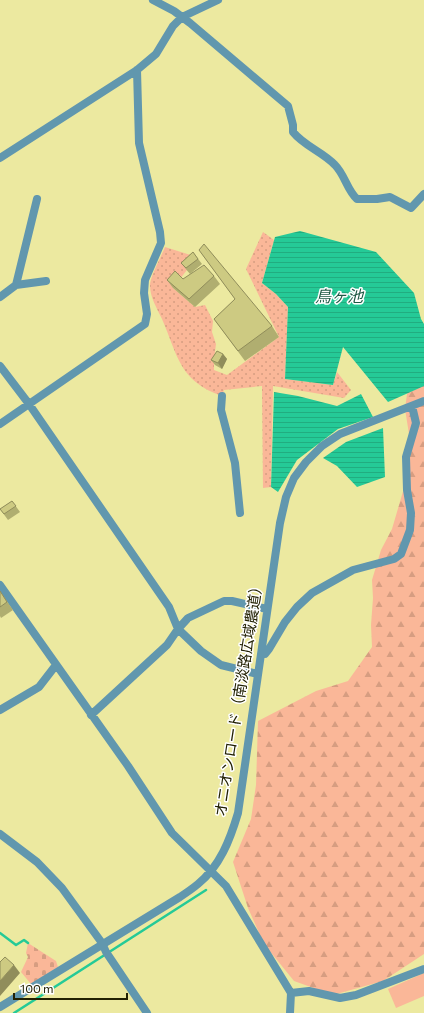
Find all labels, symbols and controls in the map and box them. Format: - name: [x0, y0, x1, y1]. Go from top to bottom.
- water label: 鳥ヶ池: [315, 286, 365, 305]
- street label: オニオンロード（南淡路広域農道）: [210, 578, 266, 818]
- scale bar: [14, 975, 127, 1001]
- text: 100 m: [20, 981, 54, 995]

